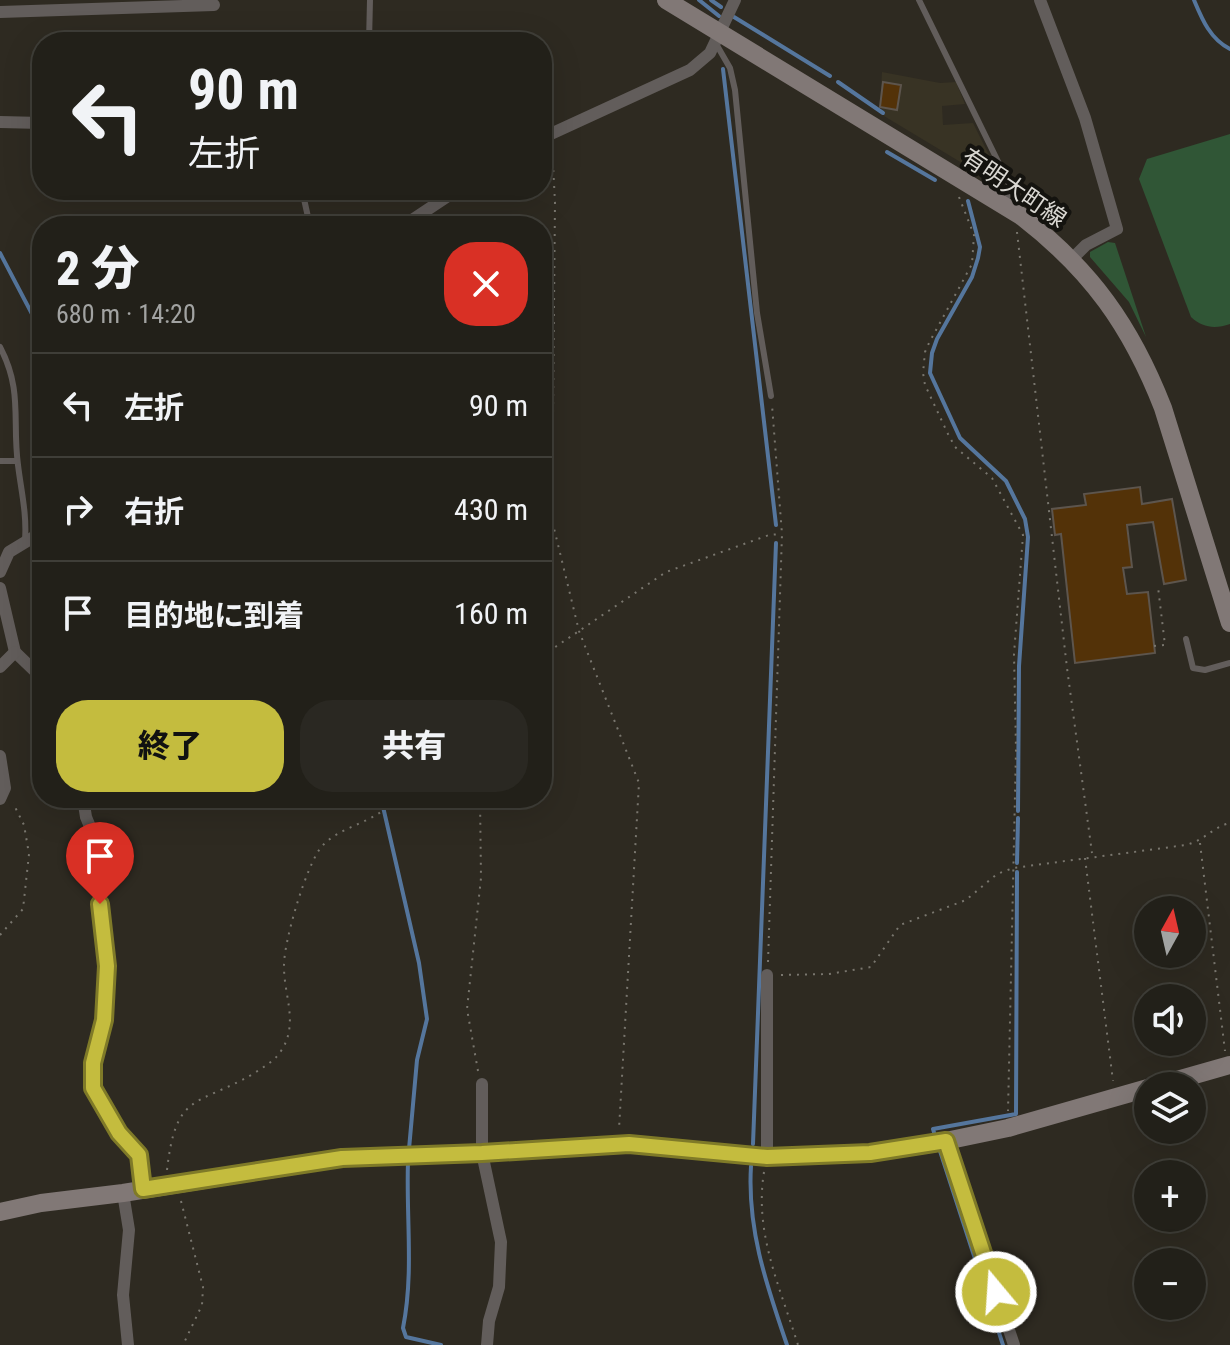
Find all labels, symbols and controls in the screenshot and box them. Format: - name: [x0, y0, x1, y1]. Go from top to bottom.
- text: 90 m: [188, 57, 299, 123]
- icon: left: [56, 64, 160, 168]
- text: 左折: [188, 133, 260, 175]
- street label: 有明大町線: [956, 143, 1072, 233]
- text: 2 分: [56, 240, 139, 297]
- button: close: [444, 242, 528, 326]
- text: 680 m · 14:20: [56, 299, 196, 329]
- icon: left: [56, 383, 100, 427]
- text: 90 m: [469, 388, 528, 423]
- text: 左折: [124, 390, 184, 425]
- icon: right: [56, 487, 100, 531]
- text: 430 m: [454, 492, 528, 527]
- text: 右折: [124, 494, 184, 529]
- icon: arrive: [56, 591, 100, 635]
- text: 160 m: [454, 596, 528, 631]
- text: 目的地に到着: [124, 598, 304, 633]
- button: 終了: [56, 700, 284, 792]
- button: 共有: [300, 700, 528, 792]
- pin: [66, 822, 134, 904]
- icon: arrive: [78, 834, 122, 878]
- north arrow: [1134, 896, 1206, 968]
- map controls: [1134, 896, 1206, 1320]
- button: sound: [1134, 984, 1206, 1056]
- button: layers: [1134, 1072, 1206, 1144]
- button: +: [1134, 1160, 1206, 1232]
- button: −: [1134, 1248, 1206, 1320]
- position arrow: [954, 1250, 1038, 1334]

